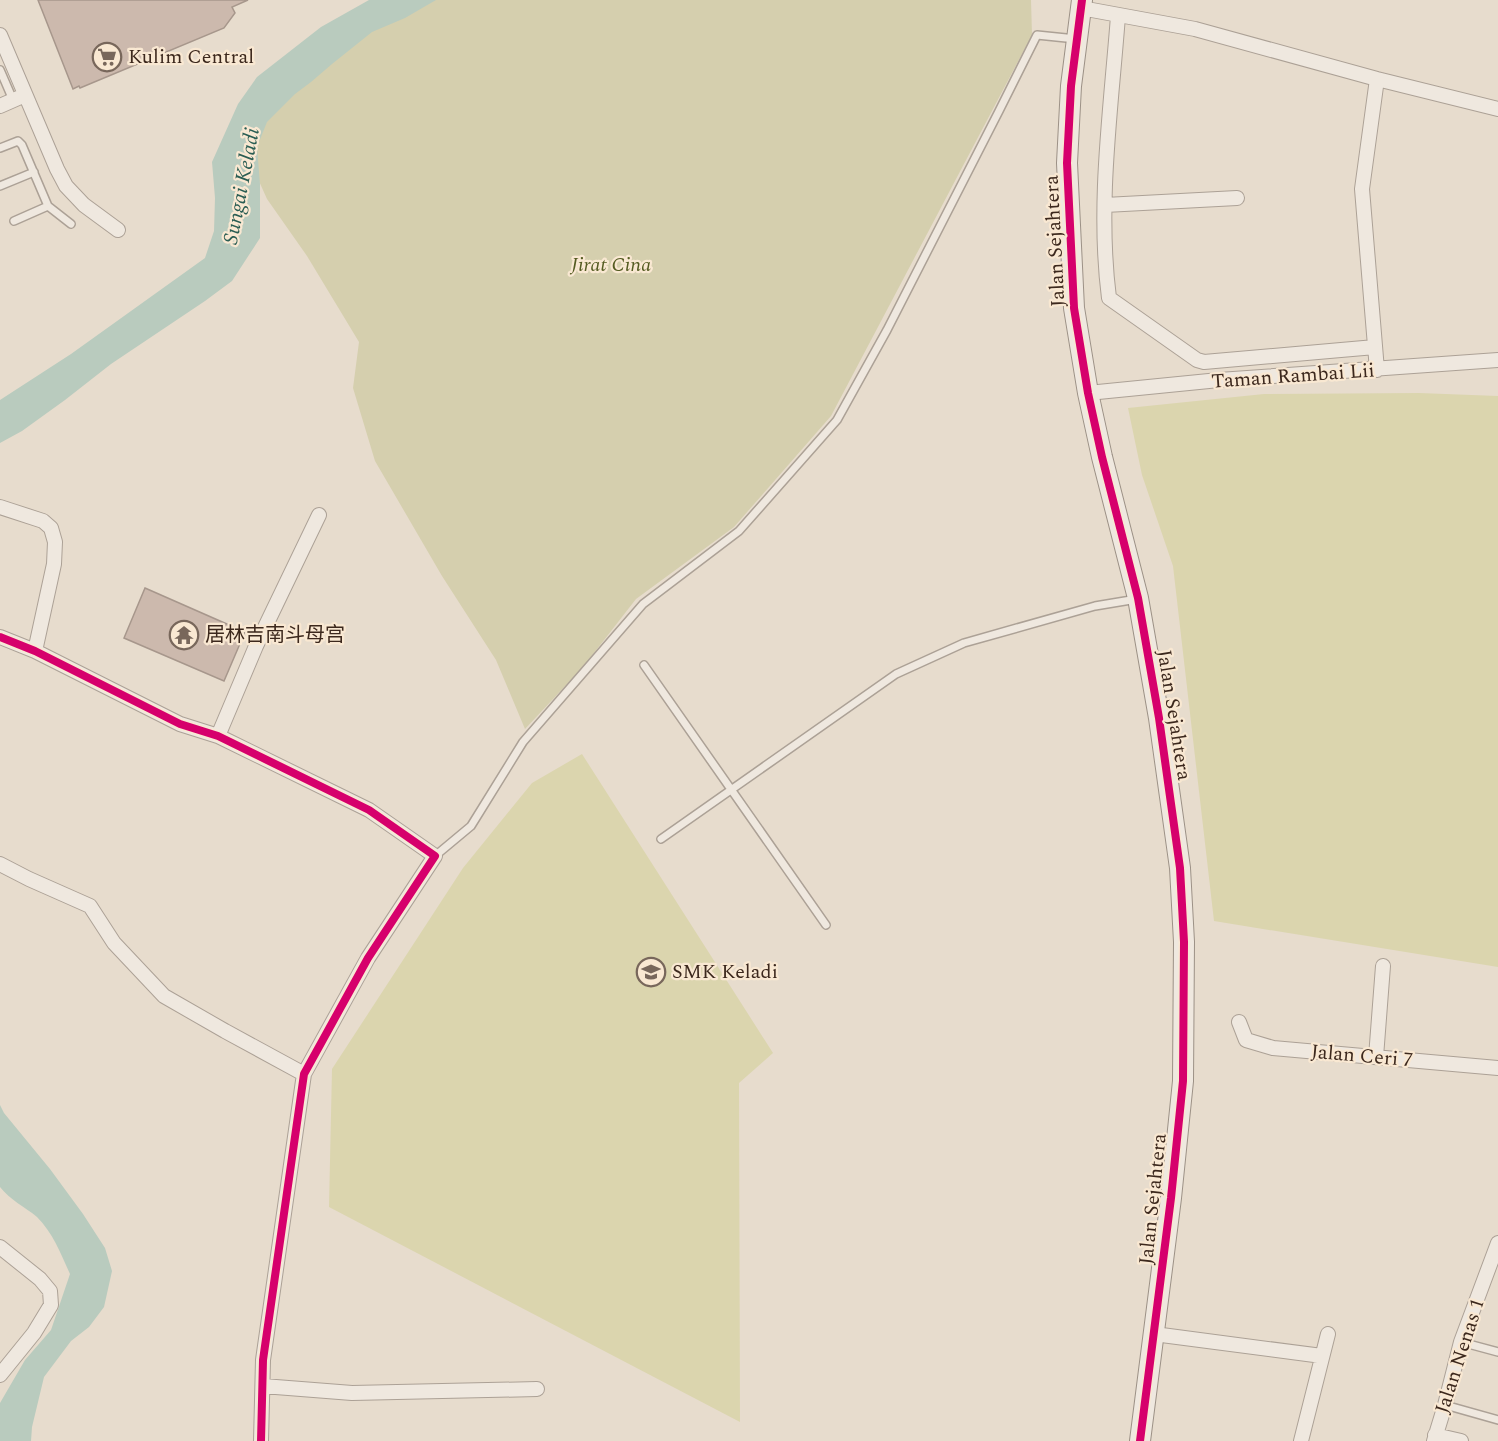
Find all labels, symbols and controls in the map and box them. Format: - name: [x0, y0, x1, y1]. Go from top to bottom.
- supermarket icon: Kulim Central: [91, 41, 123, 73]
- place label: Kulim Central: [128, 42, 254, 72]
- water label: Sungai Keladi: [215, 125, 269, 247]
- street label: Jalan Sejahtera: [1037, 174, 1073, 308]
- park label: Jirat Cina: [569, 250, 651, 280]
- street label: Taman Rambai Lii: [1210, 355, 1376, 397]
- temple icon: 居林吉南斗母宫: [168, 619, 200, 651]
- place label: 居林吉南斗母宫: [205, 620, 345, 650]
- street label: Jalan Sejahtera: [1149, 647, 1199, 783]
- school or university icon: SMK Keladi: [635, 956, 667, 988]
- place label: SMK Keladi: [672, 957, 778, 987]
- street label: Jalan Ceri 7: [1310, 1037, 1414, 1075]
- street label: Jalan Sejahtera: [1131, 1132, 1175, 1266]
- street label: Jalan Nenas 1: [1427, 1294, 1493, 1418]

